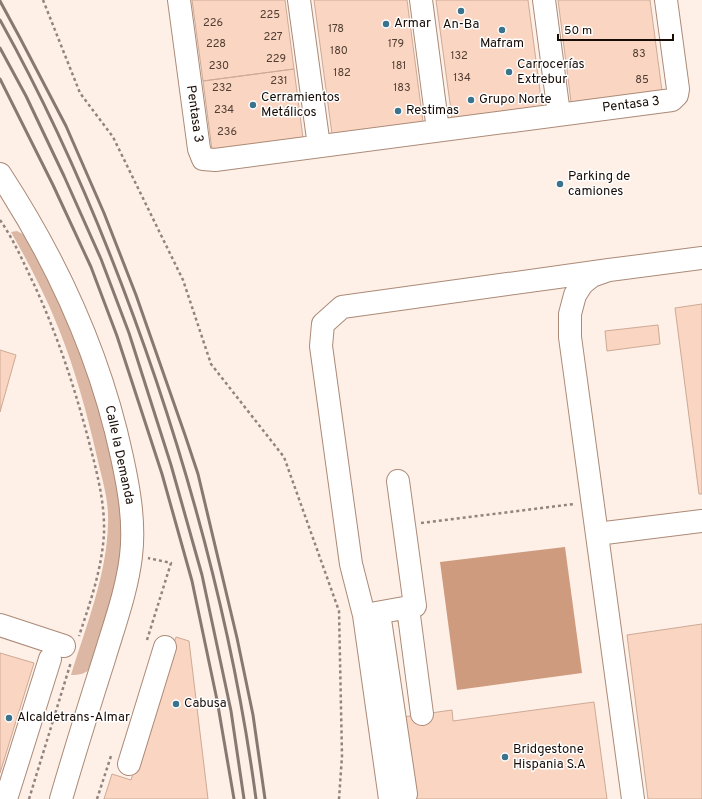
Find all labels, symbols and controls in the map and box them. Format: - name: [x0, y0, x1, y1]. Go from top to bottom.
- marker: An-Ba: [456, 6, 466, 16]
- house number: 225: [260, 8, 280, 22]
- house number: 226: [203, 16, 223, 30]
- place label: Armar: [394, 16, 431, 32]
- scale bar: [558, 16, 673, 42]
- place label: An-Ba: [443, 17, 479, 33]
- marker: Armar: [381, 19, 391, 29]
- house number: 178: [328, 22, 344, 36]
- text: 50 m: [564, 23, 592, 39]
- marker: Mafram: [497, 25, 507, 35]
- house number: 227: [263, 30, 283, 44]
- place label: Mafram: [480, 36, 524, 52]
- house number: 228: [206, 37, 226, 51]
- house number: 179: [388, 37, 404, 51]
- house number: 180: [330, 44, 348, 58]
- house number: 83: [632, 47, 646, 61]
- house number: 132: [450, 49, 468, 63]
- house number: 229: [266, 52, 286, 66]
- place label: Carrocerías Extrebur: [517, 57, 585, 88]
- house number: 230: [209, 59, 229, 73]
- house number: 181: [392, 59, 406, 73]
- house number: 182: [333, 66, 351, 80]
- marker: Carrocerías Extrebur: [504, 67, 514, 77]
- house number: 134: [453, 71, 471, 85]
- house number: 85: [635, 73, 649, 87]
- house number: 231: [270, 74, 288, 88]
- house number: 232: [212, 81, 232, 95]
- house number: 183: [393, 81, 411, 95]
- street label: Pentasa 3: [182, 84, 206, 144]
- place label: Cerramientos Metálicos: [261, 90, 340, 121]
- place label: Grupo Norte: [479, 92, 552, 108]
- street label: Pentasa 3: [601, 94, 661, 116]
- marker: Grupo Norte: [466, 95, 476, 105]
- marker: Cerramientos Metálicos: [248, 100, 258, 110]
- house number: 234: [214, 103, 234, 117]
- place label: Restimas: [406, 103, 459, 119]
- marker: Restimas: [393, 106, 403, 116]
- house number: 236: [217, 125, 237, 139]
- place label: Parking de camiones: [568, 169, 630, 200]
- marker: Parking de camiones: [555, 179, 565, 189]
- street label: Calle la Demanda: [101, 404, 137, 506]
- place label: Cabusa: [184, 696, 227, 712]
- marker: Cabusa: [171, 699, 181, 709]
- place label: Alcaldetrans-Almar: [17, 710, 130, 726]
- marker: Alcaldetrans-Almar: [4, 713, 14, 723]
- place label: Bridgestone Hispania S.A: [513, 742, 586, 773]
- marker: Bridgestone Hispania S.A: [500, 752, 510, 762]

